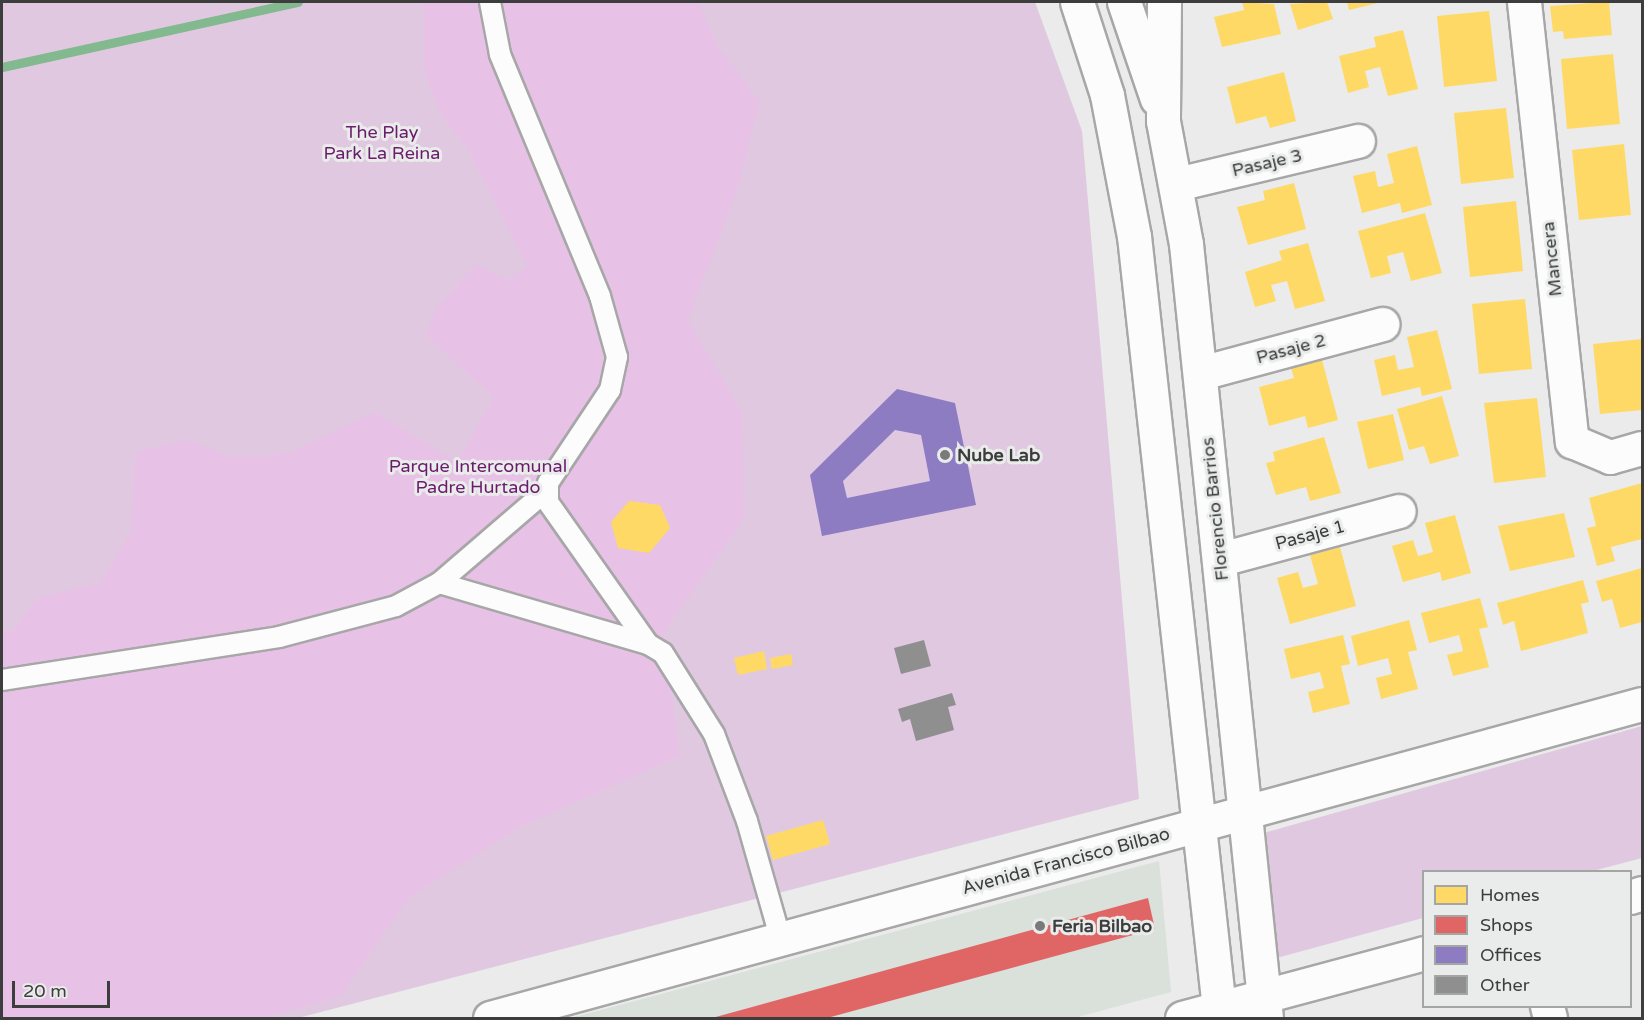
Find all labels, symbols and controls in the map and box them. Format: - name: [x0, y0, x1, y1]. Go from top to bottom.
- park label: The Play Park La Reina: [324, 122, 440, 164]
- street label: Pasaje 3: [1230, 144, 1304, 182]
- street label: Mancera: [1537, 220, 1567, 298]
- street label: Pasaje 2: [1254, 329, 1328, 369]
- street label: Florencio Barrios: [1197, 436, 1233, 582]
- place label: Nube Lab: [957, 444, 1040, 466]
- marker: Nube Lab: [938, 448, 952, 462]
- park label: Parque Intercomunal Padre Hurtado: [389, 456, 567, 498]
- street label: Pasaje 1: [1273, 515, 1347, 555]
- street label: Avenida Francisco Bilbao: [960, 823, 1172, 899]
- legend: [1422, 870, 1632, 1008]
- text: Homes: [1480, 884, 1540, 906]
- text: Shops: [1480, 914, 1533, 936]
- place label: Feria Bilbao: [1052, 915, 1152, 937]
- marker: Feria Bilbao: [1033, 919, 1047, 933]
- text: Offices: [1480, 944, 1542, 966]
- scale bar: [15, 969, 112, 1007]
- text: Other: [1480, 974, 1530, 996]
- text: 20 m: [23, 980, 67, 1002]

